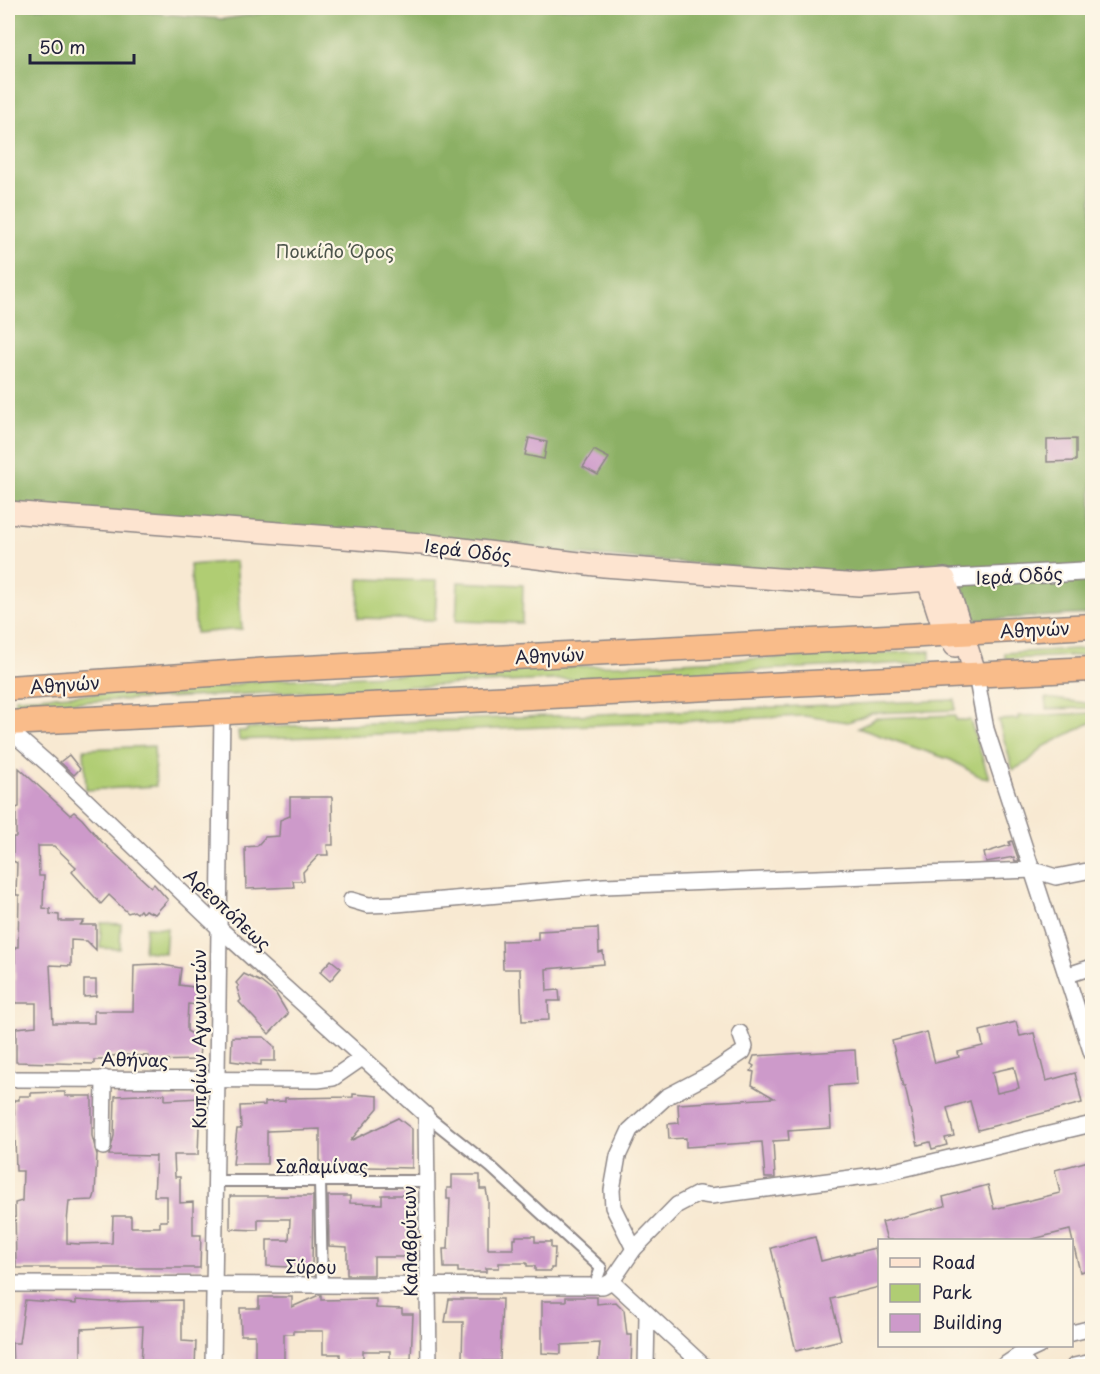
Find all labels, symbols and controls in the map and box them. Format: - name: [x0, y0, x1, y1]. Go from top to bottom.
- scale bar: [30, 27, 134, 65]
- text: 50 m: [39, 33, 86, 60]
- park label: Ποικίλο Όρος: [276, 237, 394, 264]
- street label: Ιερά Οδός: [423, 531, 513, 569]
- street label: Ιερά Οδός: [975, 559, 1063, 591]
- street label: Αθηνών: [999, 614, 1071, 644]
- street label: Αθηνών: [514, 640, 586, 670]
- street label: Αθηνών: [29, 668, 101, 700]
- street label: Αρεοπόλεως: [178, 862, 278, 956]
- street label: Κυπρίων Αγωνιστών: [185, 949, 212, 1129]
- street label: Αθήνας: [101, 1045, 169, 1073]
- street label: Σαλαμίνας: [276, 1152, 368, 1179]
- street label: Καλαβρύτων: [395, 1185, 423, 1297]
- legend: [878, 1239, 1073, 1347]
- text: Road: [932, 1248, 976, 1275]
- street label: Σύρου: [285, 1252, 337, 1280]
- text: Park: [932, 1278, 972, 1305]
- text: Building: [932, 1308, 1002, 1335]

